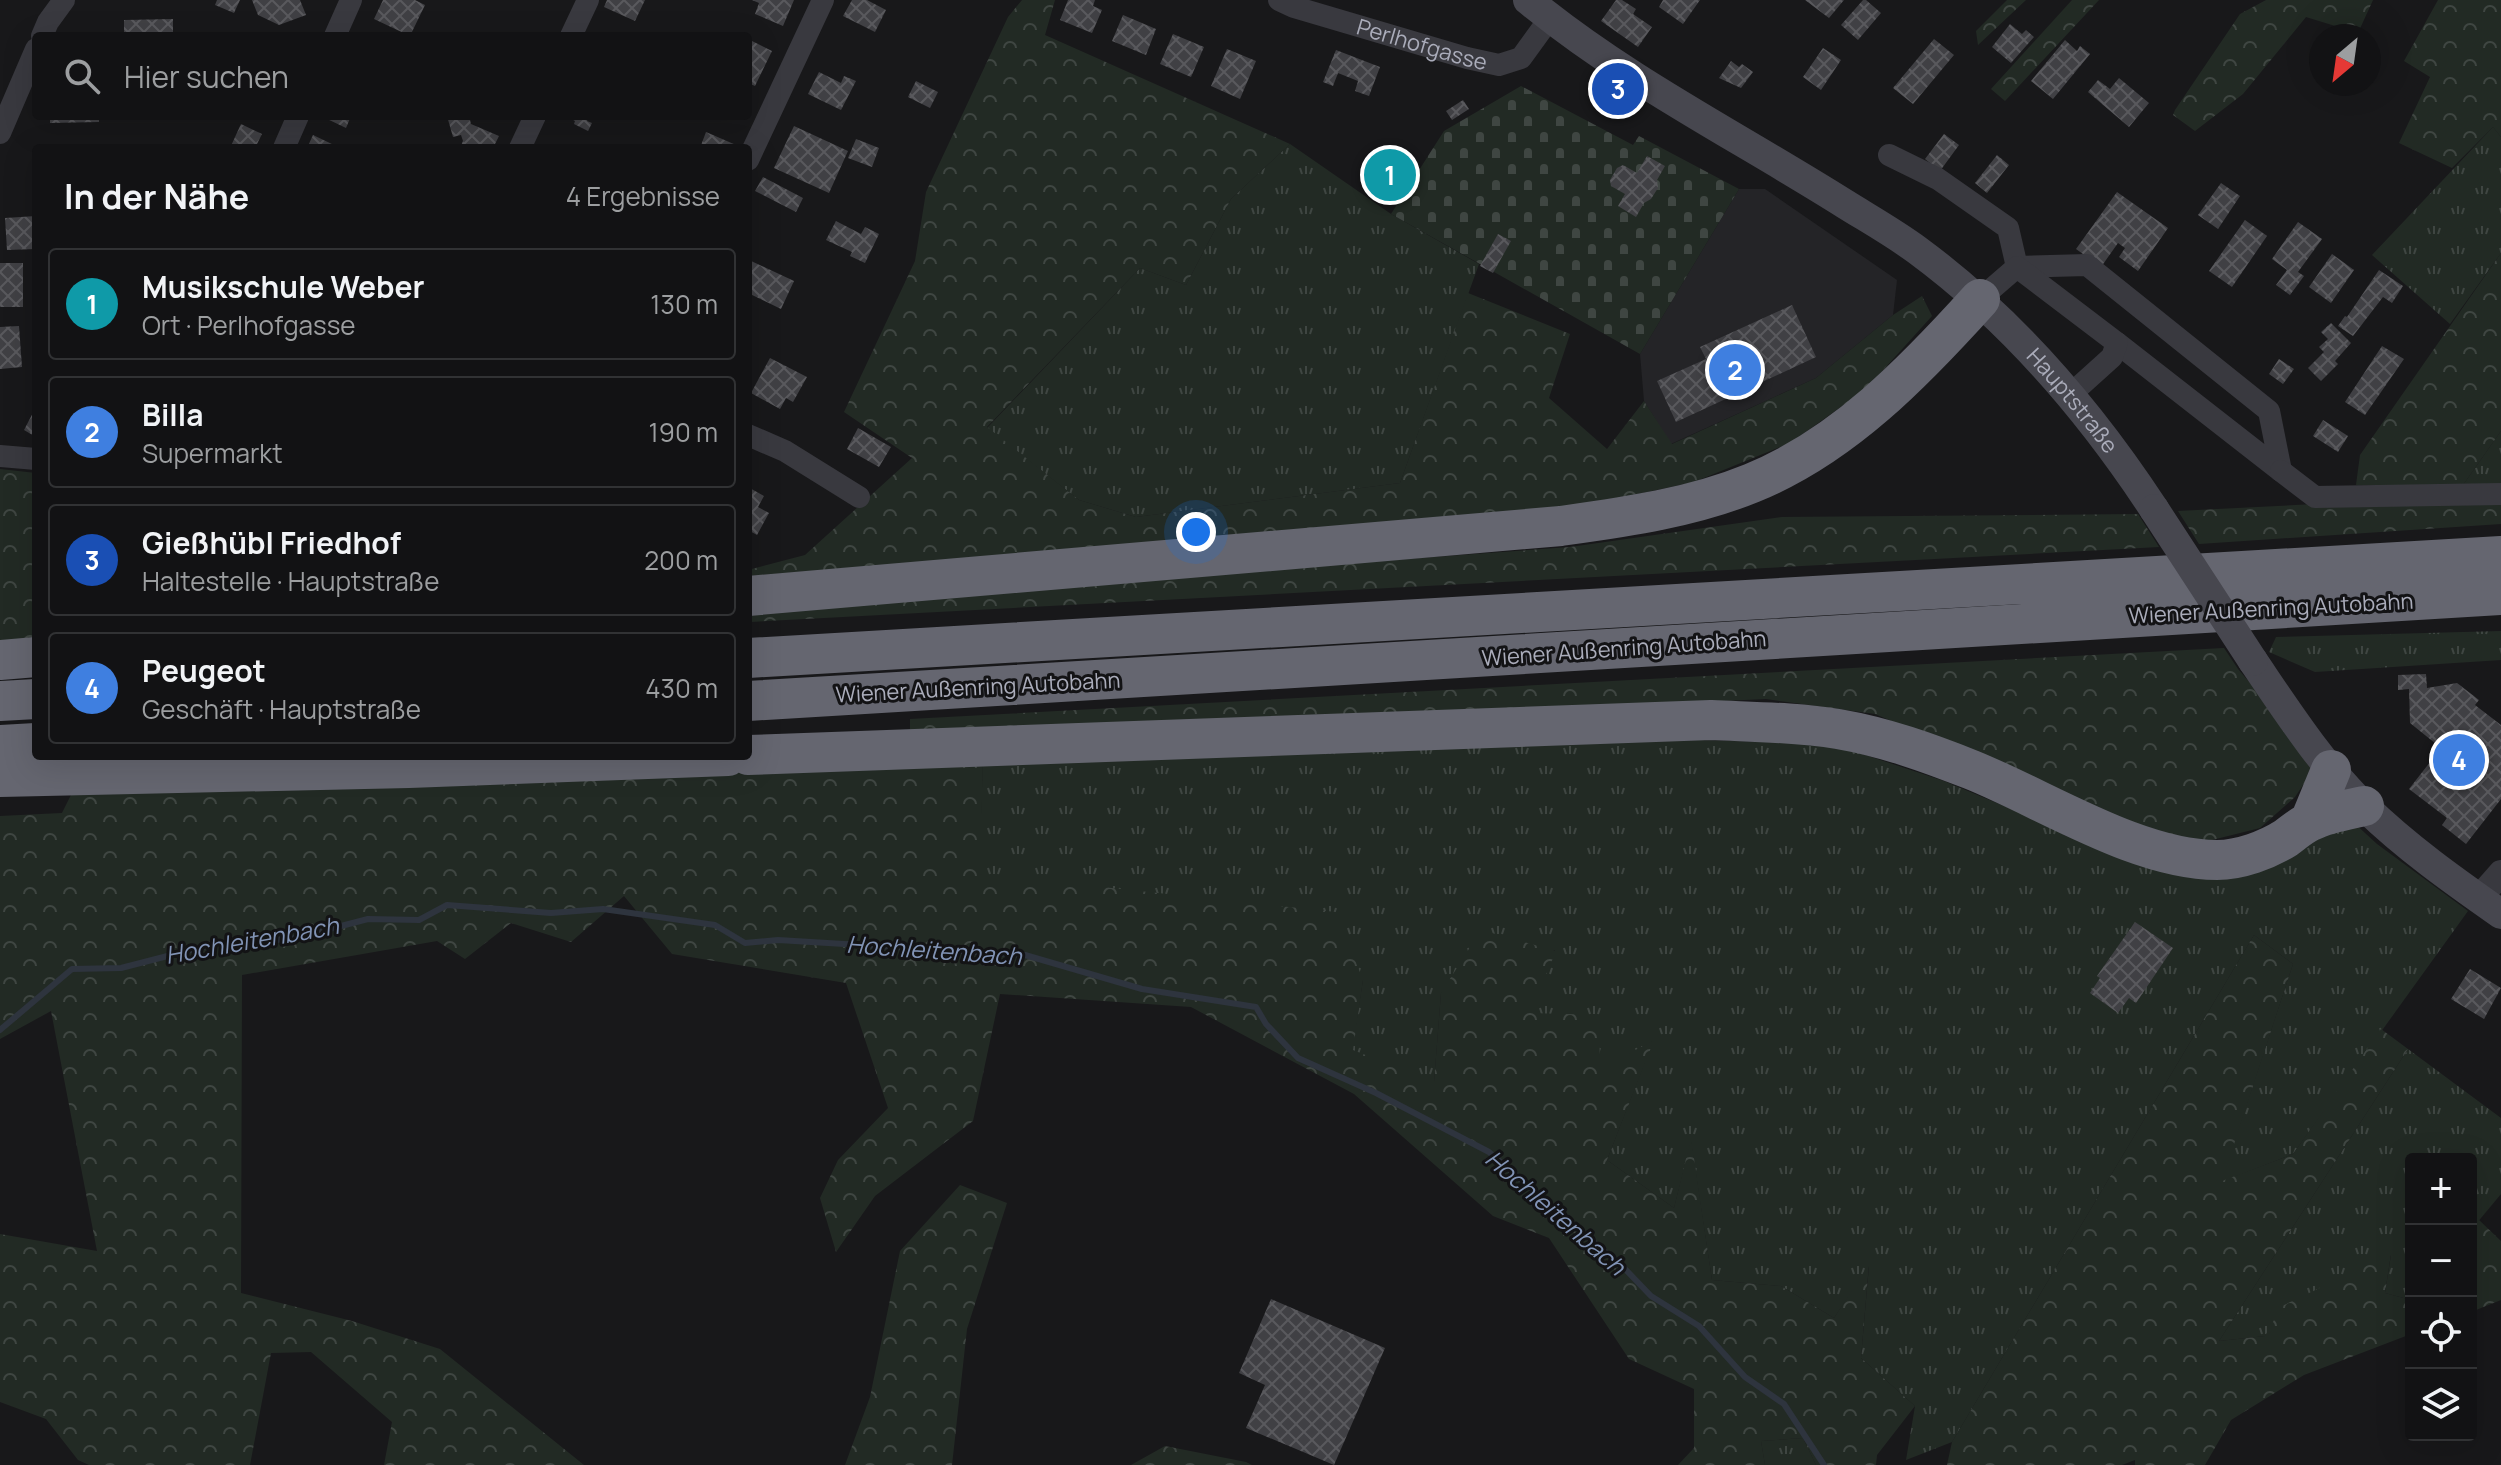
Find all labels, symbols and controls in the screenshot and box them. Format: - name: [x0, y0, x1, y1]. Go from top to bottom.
- street label: Perlhofgasse: [1353, 11, 1490, 77]
- north arrow: [2309, 24, 2381, 96]
- search box: [32, 32, 752, 120]
- icon: search: [60, 54, 104, 98]
- text: Hier suchen: [124, 56, 289, 97]
- pin: 3: [1592, 59, 1644, 119]
- pin: 1: [1364, 145, 1416, 205]
- text: In der Nähe: [64, 173, 249, 219]
- text: 4 Ergebnisse: [566, 178, 720, 214]
- text: Musikschule Weber: [142, 266, 424, 307]
- text: 1: [86, 286, 98, 322]
- text: 130 m: [650, 286, 718, 322]
- text: Ort · Perlhofgasse: [142, 307, 356, 343]
- pin: 2: [1709, 340, 1761, 400]
- street label: Hauptstraße: [2020, 341, 2125, 459]
- text: Billa: [142, 394, 203, 435]
- text: 2: [84, 414, 100, 450]
- text: 190 m: [649, 414, 718, 450]
- text: Supermarkt: [142, 435, 283, 471]
- your location: [1176, 512, 1216, 552]
- text: Gießhübl Friedhof: [142, 522, 401, 563]
- text: 3: [84, 542, 100, 578]
- text: 200 m: [644, 542, 718, 578]
- text: Haltestelle · Hauptstraße: [142, 563, 439, 599]
- street label: Wiener Außenring Autobahn: [2128, 586, 2414, 630]
- street label: Wiener Außenring Autobahn: [1481, 623, 1767, 673]
- text: Peugeot: [142, 650, 266, 691]
- street label: Wiener Außenring Autobahn: [835, 665, 1121, 709]
- text: 4: [84, 670, 100, 706]
- text: 430 m: [645, 670, 718, 706]
- text: Geschäft · Hauptstraße: [142, 691, 421, 727]
- pin: 4: [2433, 730, 2485, 790]
- water label: Hochleitenbach: [162, 908, 342, 971]
- water label: Hochleitenbach: [845, 927, 1024, 972]
- water label: Hochleitenbach: [1479, 1142, 1634, 1282]
- map controls: [2405, 1153, 2477, 1441]
- button: +: [2405, 1153, 2477, 1225]
- button: −: [2405, 1225, 2477, 1297]
- button: locate: [2405, 1297, 2477, 1369]
- button: layers: [2405, 1369, 2477, 1441]

